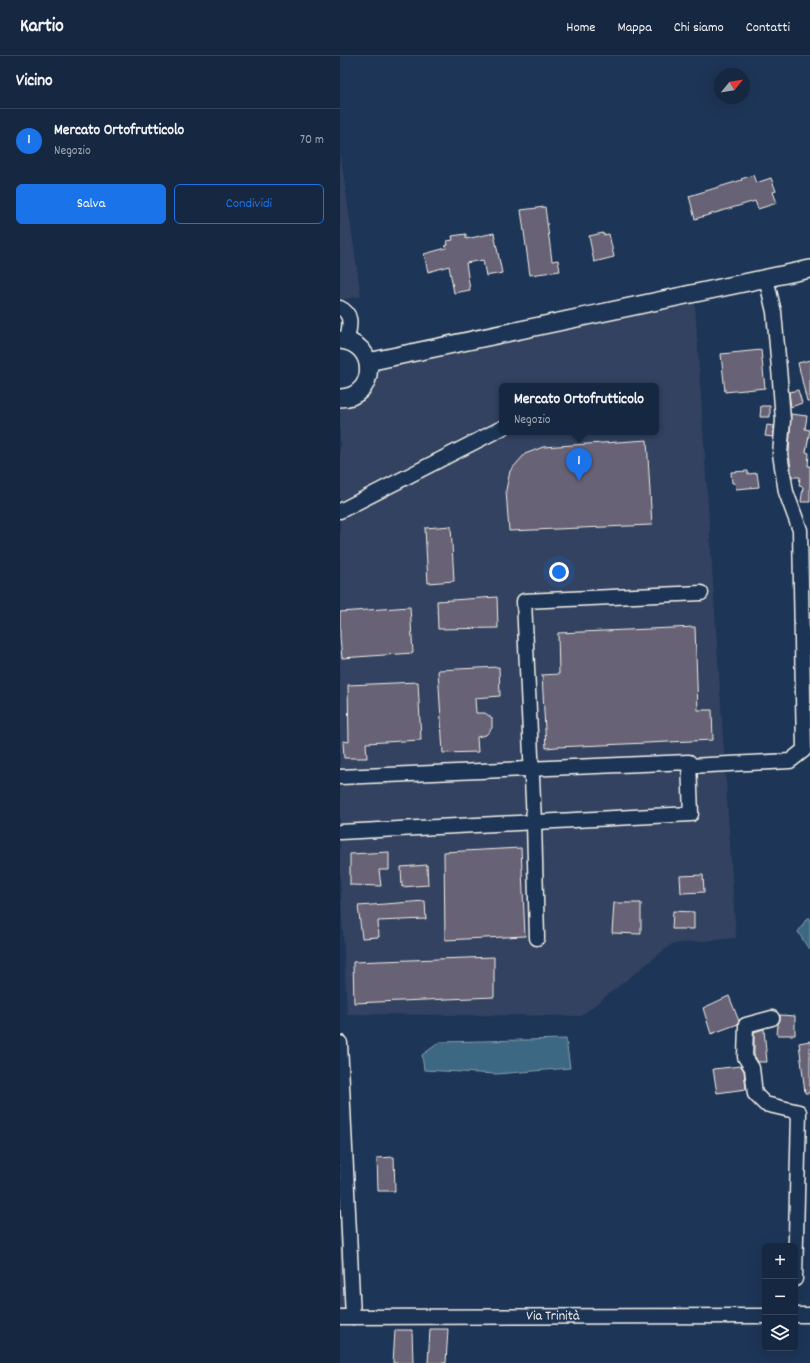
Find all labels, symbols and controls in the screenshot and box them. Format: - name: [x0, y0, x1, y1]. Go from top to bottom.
- text: Kartio: [20, 14, 64, 41]
- text: Home: [566, 18, 596, 38]
- text: Mappa: [618, 18, 652, 38]
- text: Chi siamo: [674, 18, 724, 38]
- text: Contatti: [746, 18, 790, 38]
- north arrow: [714, 68, 750, 104]
- text: Vicino: [16, 70, 53, 94]
- text: Mercato Ortofrutticolo: [54, 120, 184, 142]
- text: 1: [28, 131, 30, 150]
- text: 70 m: [300, 131, 324, 150]
- text: Negozio: [54, 142, 91, 161]
- button: Salva: [16, 184, 166, 224]
- button: Condividi: [174, 184, 324, 224]
- popup: [499, 383, 659, 435]
- text: Mercato Ortofrutticolo: [514, 389, 644, 411]
- text: Negozio: [514, 411, 551, 430]
- pin: 1: [566, 448, 592, 481]
- your location: [549, 562, 569, 582]
- map controls: [762, 1243, 798, 1351]
- button: +: [762, 1243, 798, 1279]
- button: −: [762, 1279, 798, 1315]
- street label: Via Trinità: [526, 1306, 580, 1327]
- button: layers: [762, 1315, 798, 1351]

